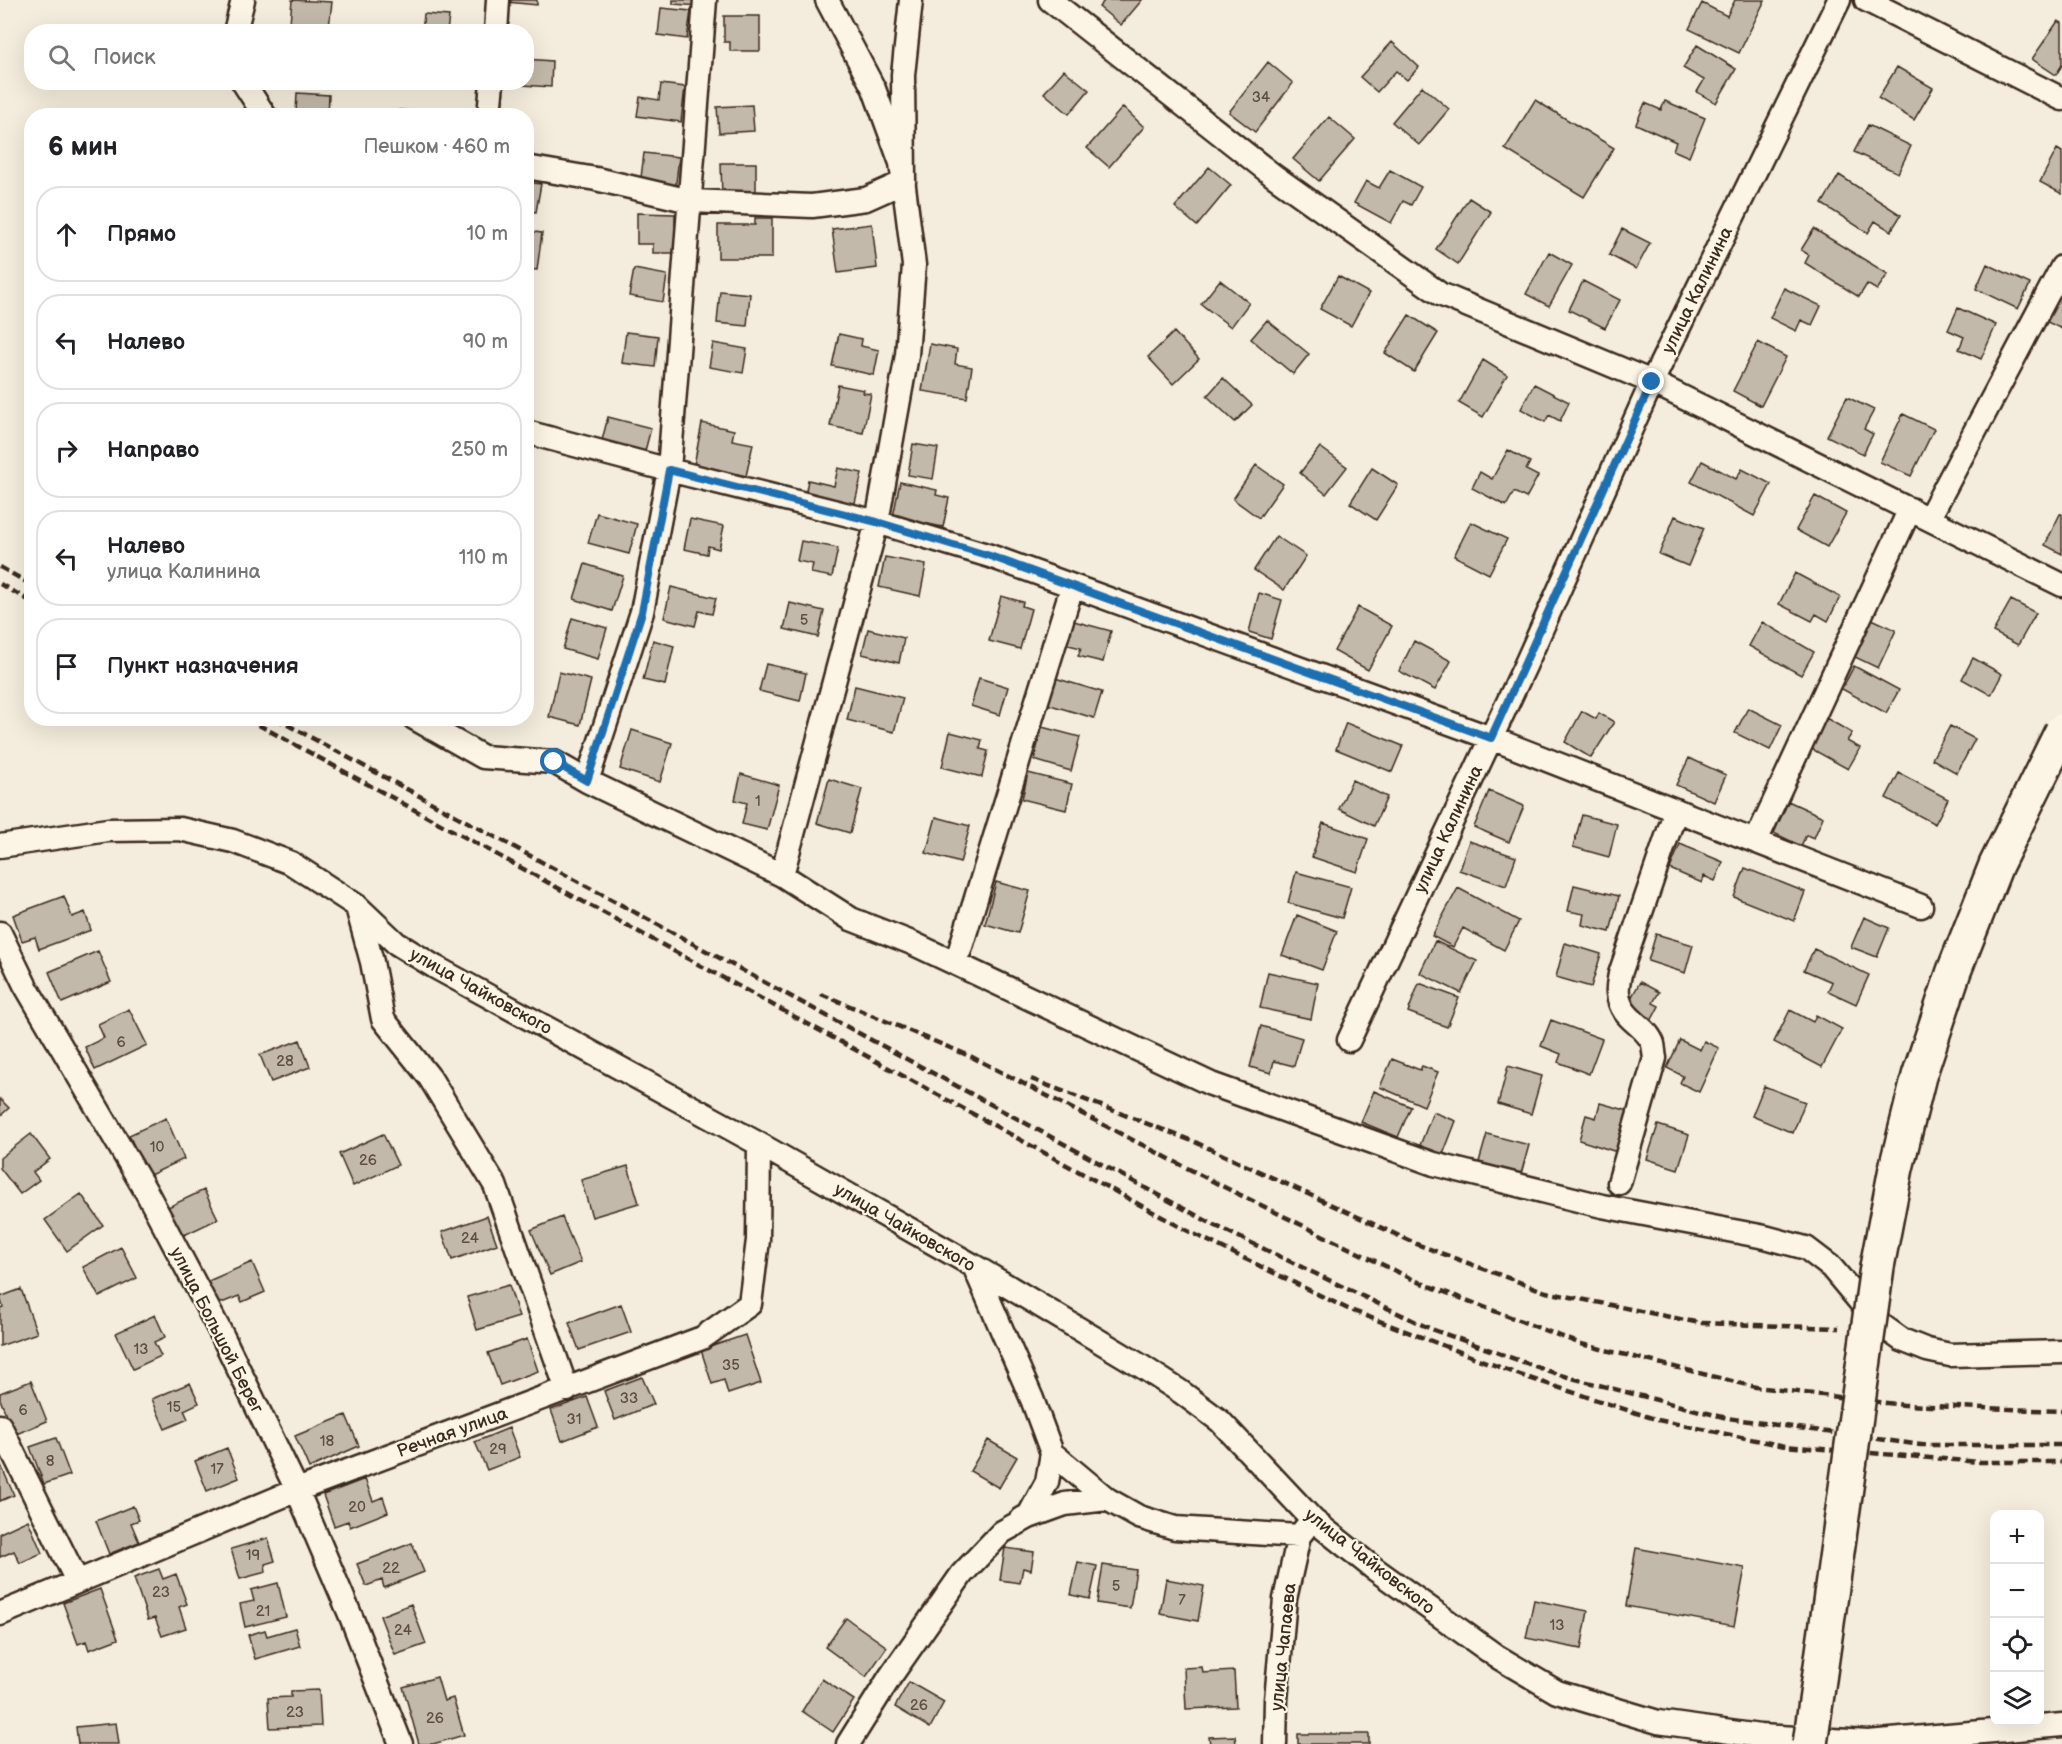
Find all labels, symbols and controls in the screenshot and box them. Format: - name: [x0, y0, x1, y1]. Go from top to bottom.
- search box: [24, 24, 534, 90]
- icon: search: [45, 41, 78, 74]
- text: Поиск: [93, 44, 156, 71]
- house number: 34: [1252, 88, 1270, 107]
- text: 6 мин: [48, 132, 118, 163]
- text: Пешком · 460 m: [363, 135, 510, 159]
- icon: ahead: [50, 218, 83, 251]
- text: Прямо: [107, 221, 176, 248]
- text: 10 m: [467, 222, 508, 246]
- street label: улица Калинина: [1658, 223, 1737, 357]
- icon: left: [50, 326, 83, 359]
- text: Налево: [107, 329, 185, 356]
- text: 90 m: [463, 330, 508, 354]
- route end: [1638, 368, 1664, 394]
- icon: right: [50, 434, 83, 467]
- text: Направо: [107, 437, 199, 464]
- text: 250 m: [451, 438, 508, 462]
- text: Налево: [107, 533, 185, 560]
- icon: left: [50, 542, 83, 575]
- text: 110 m: [459, 546, 508, 570]
- text: улица Калинина: [107, 560, 261, 584]
- house number: 5: [800, 611, 808, 630]
- icon: arrive: [50, 650, 83, 683]
- text: Пункт назначения: [107, 653, 299, 680]
- route start: [540, 748, 566, 774]
- street label: улица Калинина: [1410, 762, 1487, 896]
- house number: 1: [755, 792, 761, 811]
- street label: улица Чайковского: [406, 944, 555, 1039]
- house number: 6: [116, 1033, 126, 1052]
- house number: 28: [276, 1052, 294, 1071]
- house number: 10: [150, 1138, 164, 1157]
- house number: 26: [359, 1151, 377, 1170]
- street label: улица Чайковского: [831, 1179, 979, 1276]
- house number: 24: [461, 1229, 479, 1248]
- street label: улица Большой Берег: [166, 1244, 268, 1417]
- house number: 13: [133, 1340, 149, 1359]
- house number: 35: [722, 1356, 740, 1375]
- house number: 33: [620, 1389, 638, 1408]
- house number: 15: [167, 1398, 181, 1417]
- house number: 6: [18, 1401, 28, 1420]
- street label: Речная улица: [394, 1403, 511, 1462]
- house number: 31: [566, 1410, 582, 1429]
- house number: 18: [320, 1432, 335, 1451]
- house number: 29: [489, 1440, 507, 1459]
- house number: 8: [46, 1452, 55, 1471]
- house number: 17: [210, 1460, 224, 1479]
- house number: 20: [348, 1498, 366, 1517]
- street label: улица Чайковского: [1301, 1504, 1439, 1619]
- map controls: [1990, 1510, 2044, 1726]
- button: +: [1990, 1510, 2044, 1564]
- house number: 19: [246, 1546, 260, 1565]
- house number: 22: [382, 1559, 400, 1578]
- button: −: [1990, 1564, 2044, 1618]
- house number: 5: [1112, 1577, 1120, 1596]
- street label: улица Чапаева: [1266, 1582, 1301, 1712]
- house number: 23: [152, 1583, 170, 1602]
- house number: 7: [1178, 1591, 1186, 1610]
- house number: 21: [256, 1602, 270, 1621]
- house number: 13: [1549, 1616, 1565, 1635]
- button: locate: [1990, 1618, 2044, 1672]
- house number: 24: [394, 1621, 412, 1640]
- button: layers: [1990, 1672, 2044, 1726]
- house number: 26: [910, 1696, 928, 1715]
- house number: 23: [286, 1703, 304, 1722]
- house number: 26: [426, 1709, 444, 1728]

